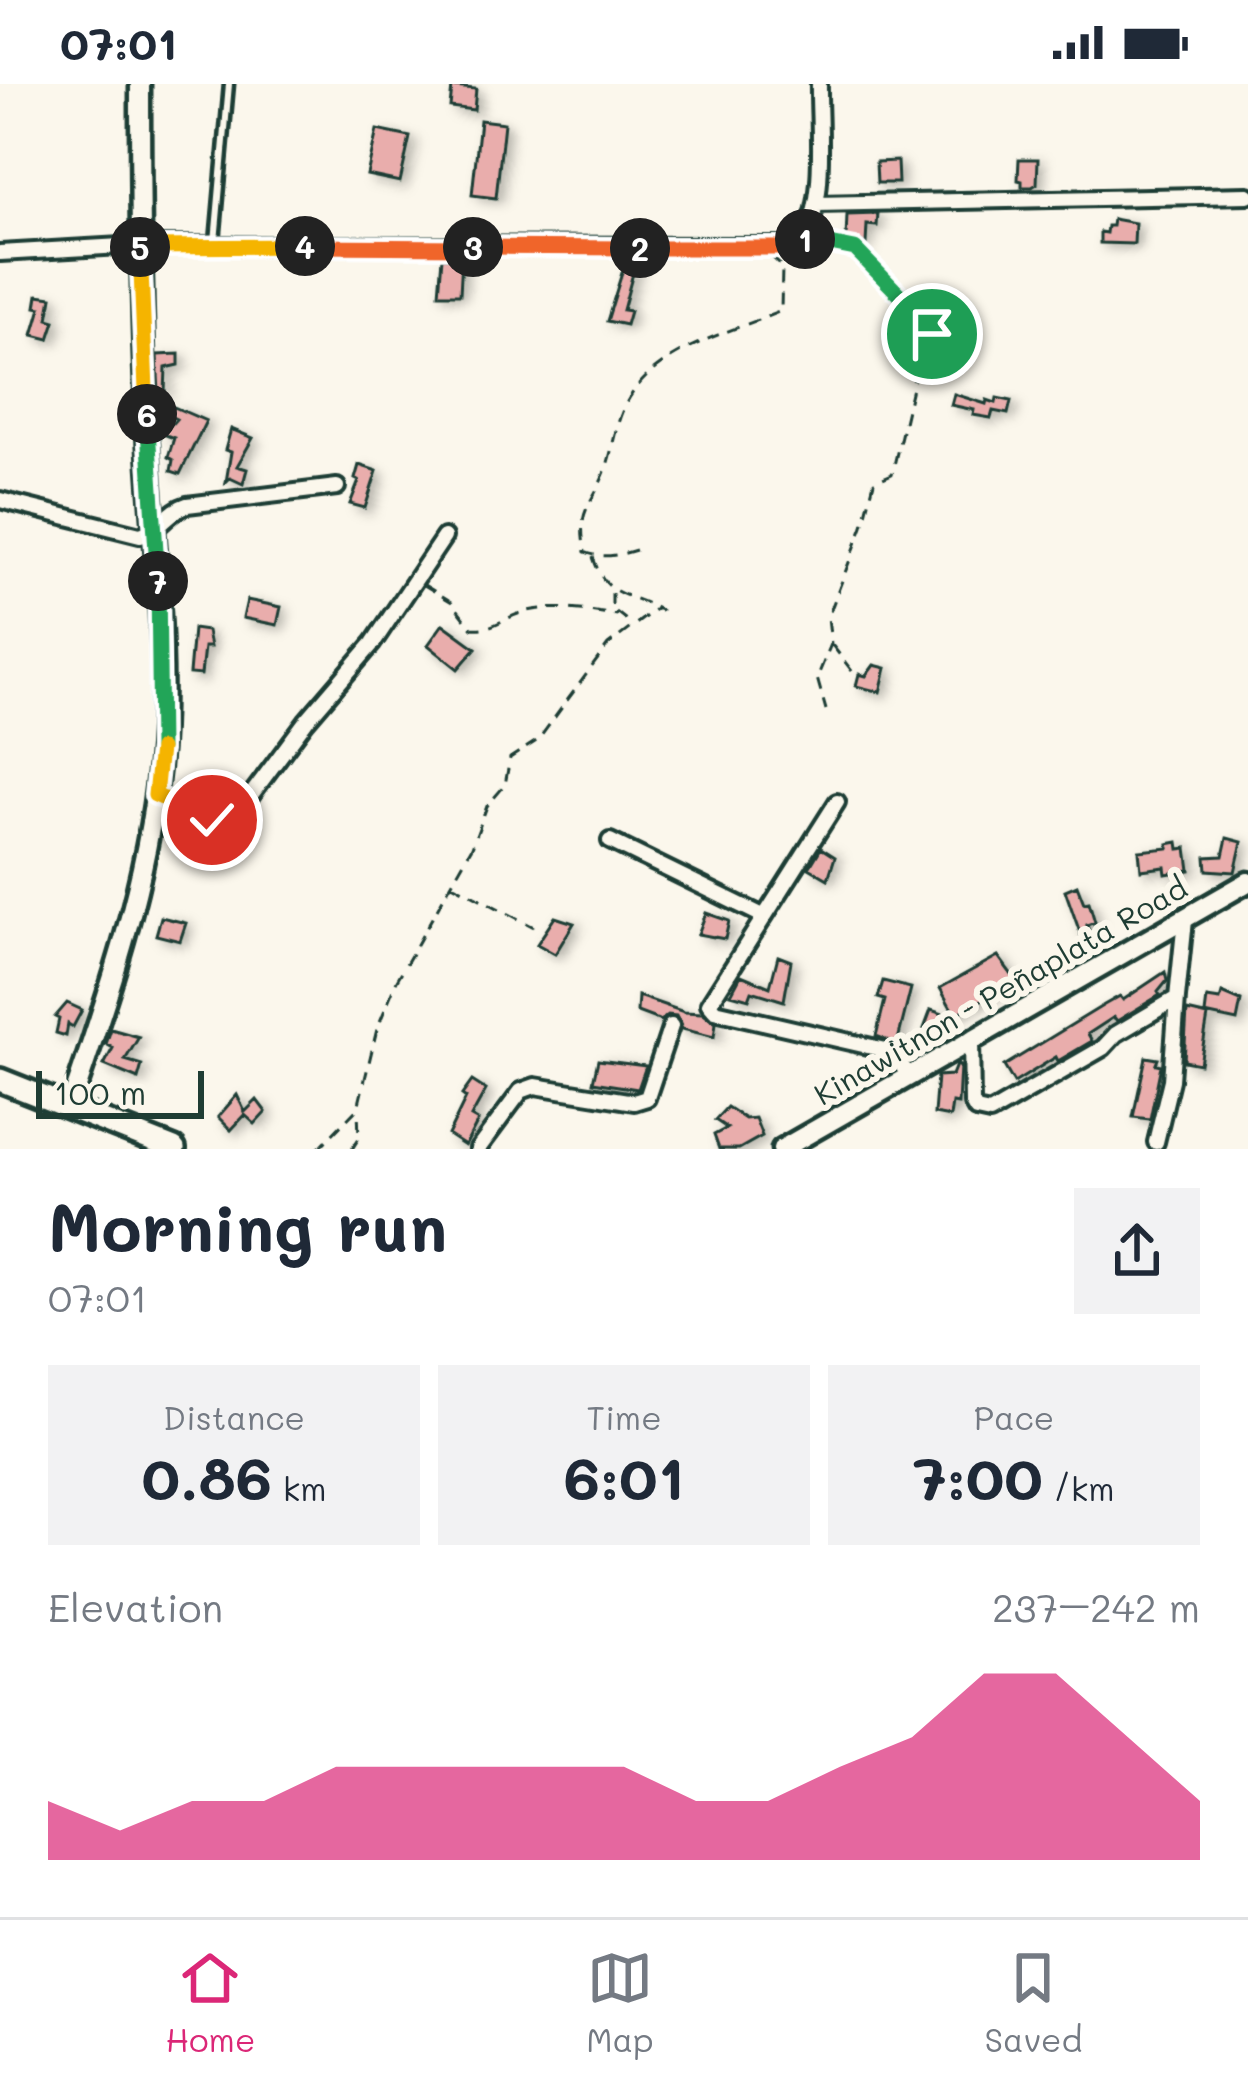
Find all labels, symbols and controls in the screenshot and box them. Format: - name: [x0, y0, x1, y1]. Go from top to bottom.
- text: 07:01: [60, 13, 177, 71]
- pin: 1: [775, 209, 835, 269]
- pin: 4: [275, 216, 335, 276]
- pin: 5: [110, 217, 170, 277]
- pin: 3: [443, 217, 503, 277]
- text: 1: [798, 217, 812, 260]
- pin: 2: [610, 218, 670, 278]
- text: 4: [295, 224, 315, 267]
- text: 5: [130, 225, 150, 268]
- text: 3: [463, 225, 483, 268]
- text: 2: [631, 226, 649, 269]
- pin: [881, 283, 983, 385]
- icon: arrive: [899, 301, 965, 367]
- pin: 6: [117, 384, 177, 444]
- text: 6: [137, 392, 157, 435]
- pin: 7: [128, 551, 188, 611]
- text: 7: [149, 559, 167, 602]
- pin: [161, 769, 263, 871]
- icon: check: [179, 787, 245, 853]
- street label: Kinawitnon - Peñaplata Road: [806, 867, 1194, 1113]
- scale bar: [36, 1065, 204, 1118]
- text: 100 m: [54, 1070, 146, 1113]
- text: Morning run: [48, 1183, 447, 1269]
- button: share: [1074, 1188, 1200, 1314]
- text: 07:01: [48, 1271, 147, 1322]
- text: Distance: [163, 1395, 305, 1438]
- text: Time: [586, 1395, 662, 1438]
- text: Pace: [974, 1395, 1054, 1438]
- text: 0.86: [142, 1438, 272, 1516]
- text: 6:01: [564, 1438, 684, 1516]
- text: 7:00: [913, 1438, 1043, 1516]
- text: km: [272, 1466, 326, 1509]
- text: /km: [1043, 1466, 1115, 1509]
- text: Elevation: [48, 1581, 223, 1632]
- text: 237–242 m: [992, 1581, 1200, 1632]
- tab: Home: [165, 1945, 255, 2060]
- tab: Map: [586, 1945, 654, 2060]
- tab: Saved: [985, 1945, 1082, 2060]

